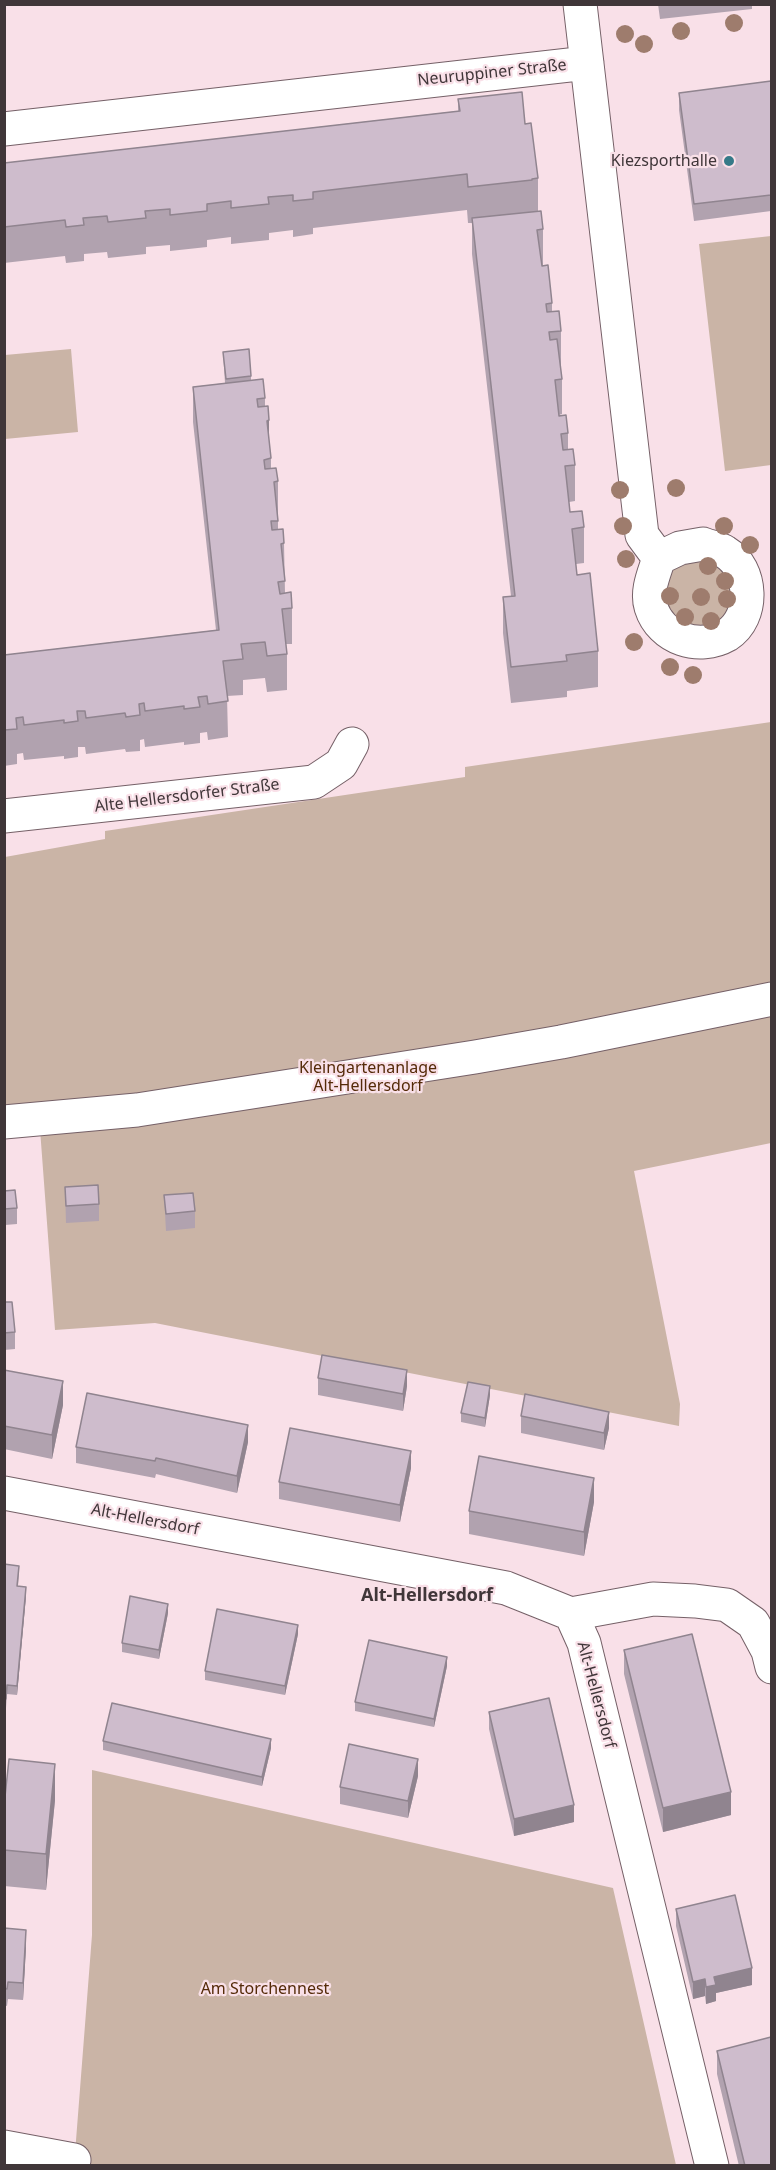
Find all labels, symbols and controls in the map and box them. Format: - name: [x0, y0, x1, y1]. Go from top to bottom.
- street label: Neuruppiner Straße: [416, 56, 568, 90]
- place label: Kiezsporthalle: [611, 151, 717, 171]
- marker: Kiezsporthalle: [722, 154, 736, 168]
- street label: Alte Hellersdorfer Straße: [93, 775, 281, 817]
- park label: Kleingartenanlage Alt-Hellersdorf: [299, 1058, 437, 1096]
- street label: Alt-Hellersdorf: [90, 1500, 200, 1540]
- district label: Alt-Hellersdorf: [361, 1585, 493, 1607]
- street label: Alt-Hellersdorf: [573, 1640, 619, 1750]
- park label: Am Storchennest: [201, 1979, 329, 1999]

